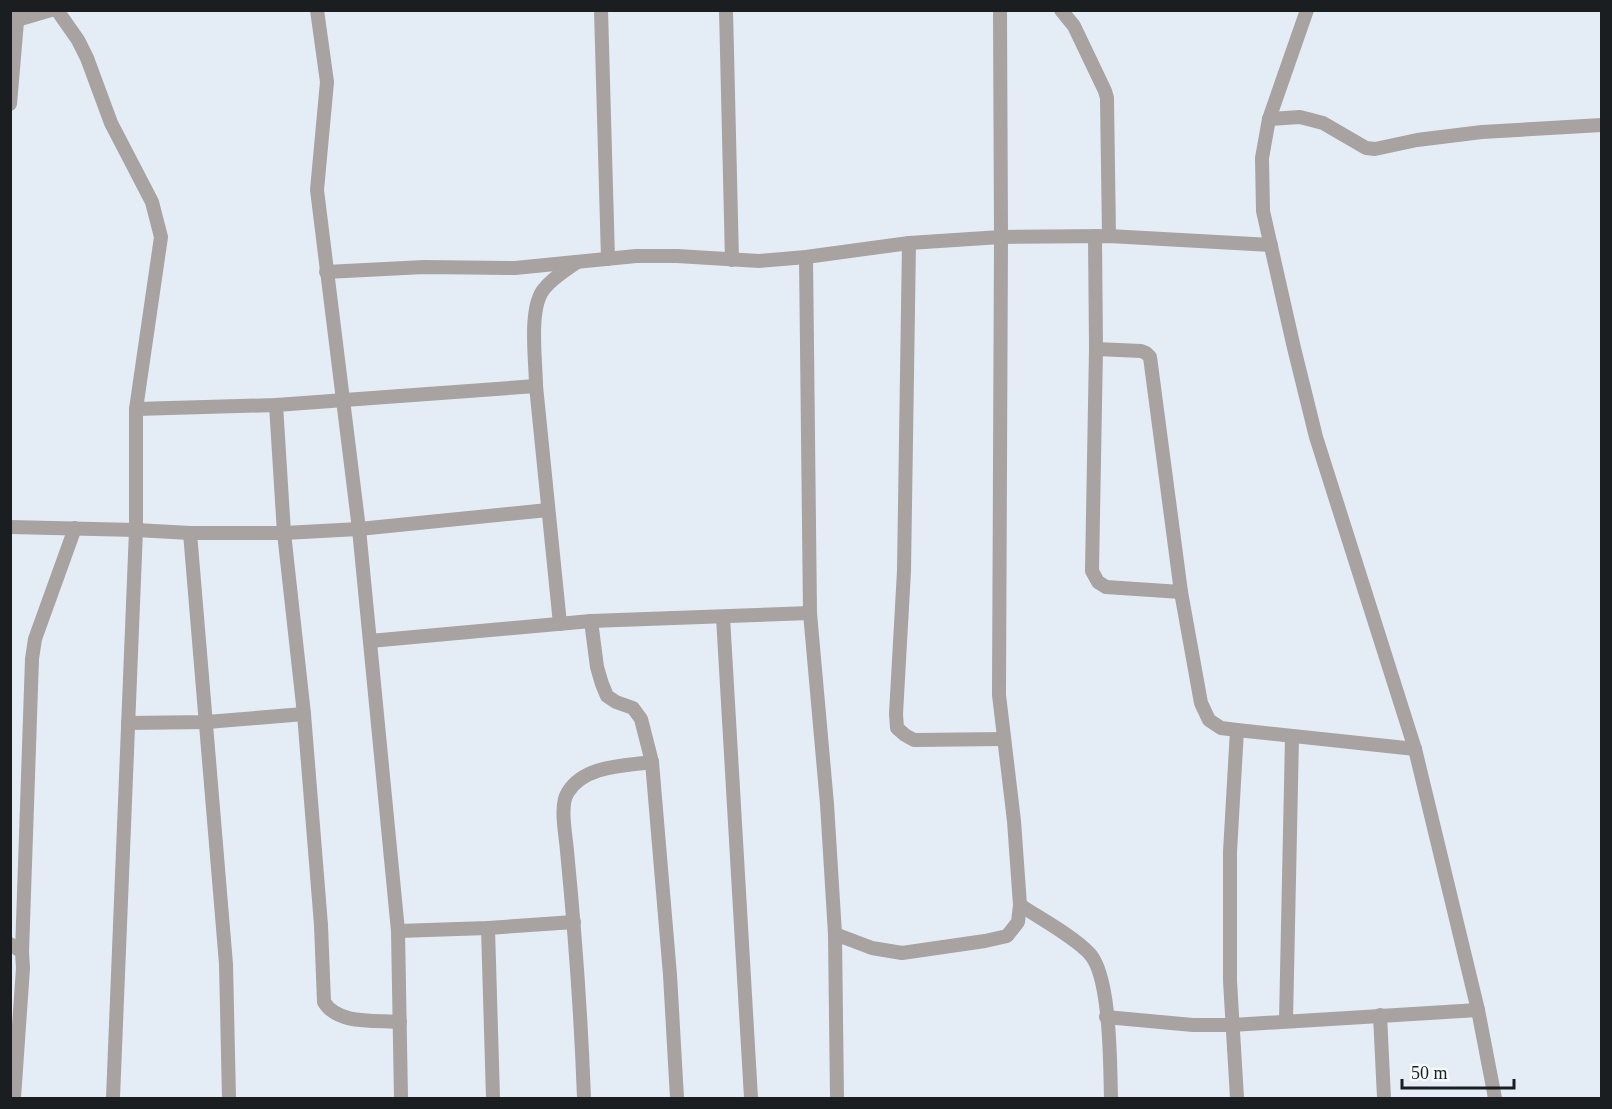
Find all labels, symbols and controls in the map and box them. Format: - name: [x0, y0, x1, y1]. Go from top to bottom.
- scale bar: [1402, 1052, 1514, 1090]
- text: 50 m: [1411, 1063, 1448, 1083]

